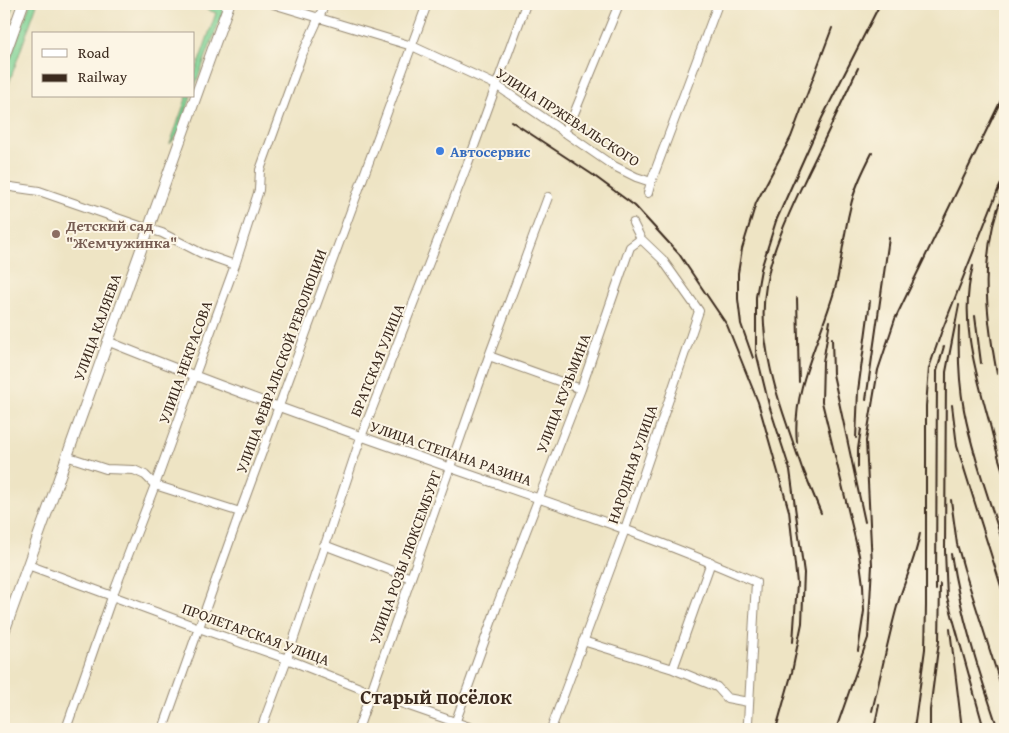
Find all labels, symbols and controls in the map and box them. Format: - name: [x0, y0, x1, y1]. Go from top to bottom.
- legend: [32, 32, 195, 98]
- text: Road: [78, 42, 109, 63]
- street label: УЛИЦА ПРЖЕВАЛЬСКОГО: [492, 62, 644, 172]
- text: Railway: [78, 66, 128, 87]
- place label: Автосервис: [450, 141, 531, 162]
- marker: Автосервис: [434, 145, 446, 157]
- place label: Детский сад "Жемчужинка": [65, 215, 177, 253]
- marker: Детский сад "Жемчужинка": [50, 228, 62, 240]
- street label: УЛИЦА ФЕВРАЛЬСКОЙ РЕВОЛЮЦИИ: [231, 246, 331, 476]
- street label: УЛИЦА КАЛЯЕВА: [68, 270, 126, 384]
- street label: УЛИЦА НЕКРАСОВА: [153, 298, 217, 426]
- street label: БРАТСКАЯ УЛИЦА: [345, 300, 409, 420]
- street label: УЛИЦА КУЗЬМИНА: [531, 330, 595, 456]
- street label: НАРОДНАЯ УЛИЦА: [602, 402, 662, 526]
- street label: УЛИЦА СТЕПАНА РАЗИНА: [367, 415, 535, 491]
- street label: УЛИЦА РОЗЫ ЛЮКСЕМБУРГ: [364, 468, 446, 646]
- street label: ПРОЛЕТАРСКАЯ УЛИЦА: [179, 598, 333, 670]
- district label: Старый посёлок: [360, 682, 512, 711]

